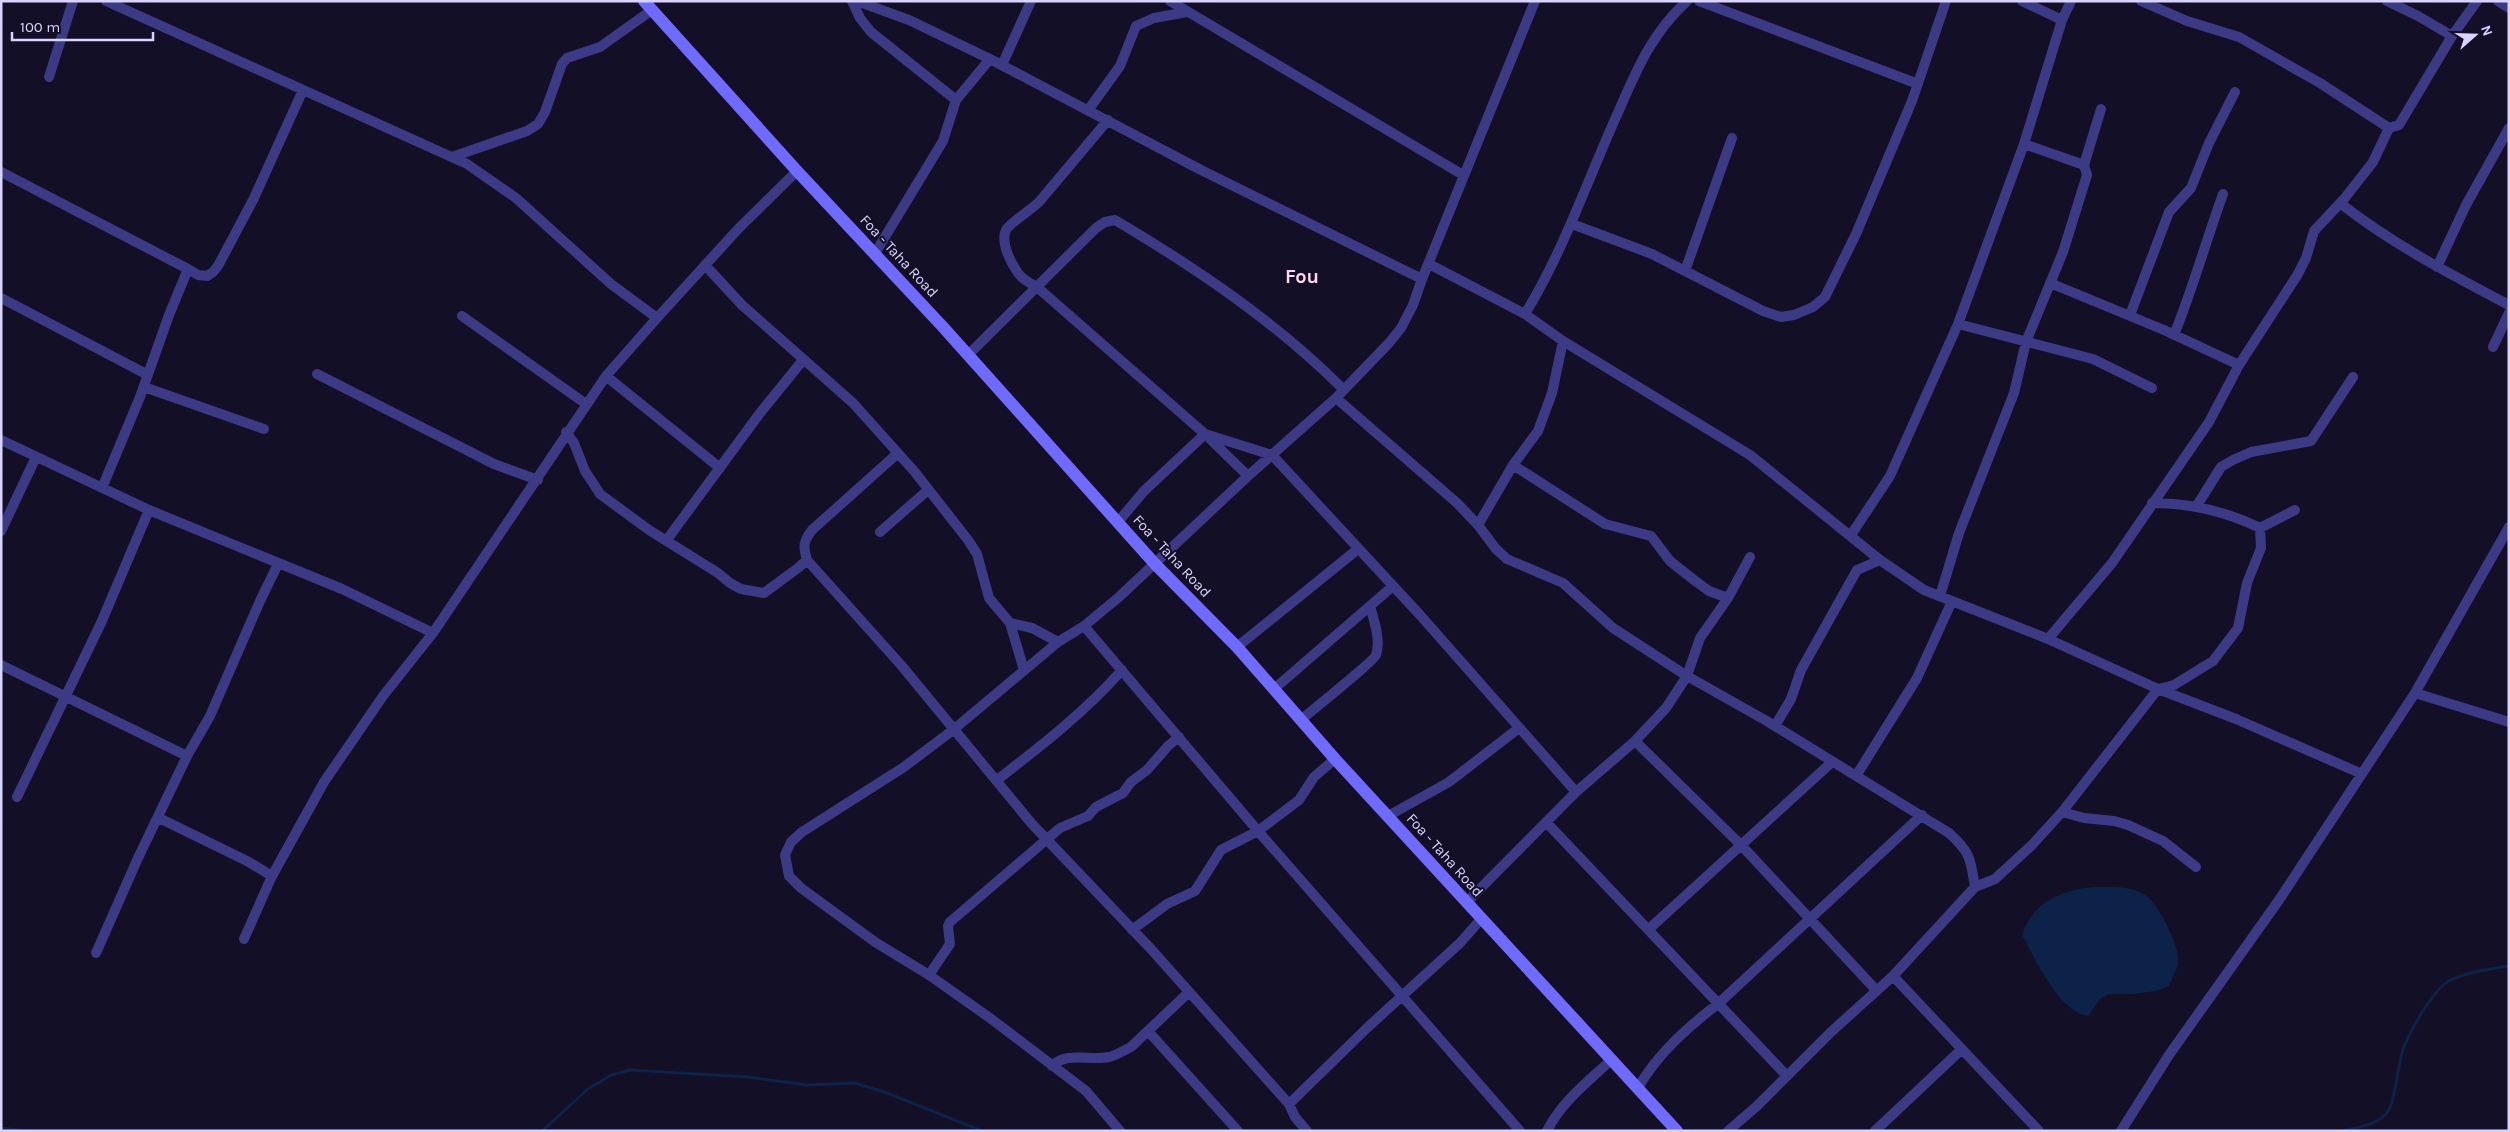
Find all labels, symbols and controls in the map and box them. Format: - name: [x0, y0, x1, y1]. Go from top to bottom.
- scale bar: [12, 10, 154, 42]
- north arrow: [2450, 10, 2500, 60]
- text: 100 m: [20, 18, 60, 36]
- text: N: [2477, 23, 2496, 38]
- street label: Foa - Taha Road: [856, 211, 942, 301]
- district label: Fou: [1285, 265, 1319, 288]
- street label: Foa - Taha Road: [1129, 511, 1215, 601]
- street label: Foa - Taha Road: [1403, 810, 1487, 900]

